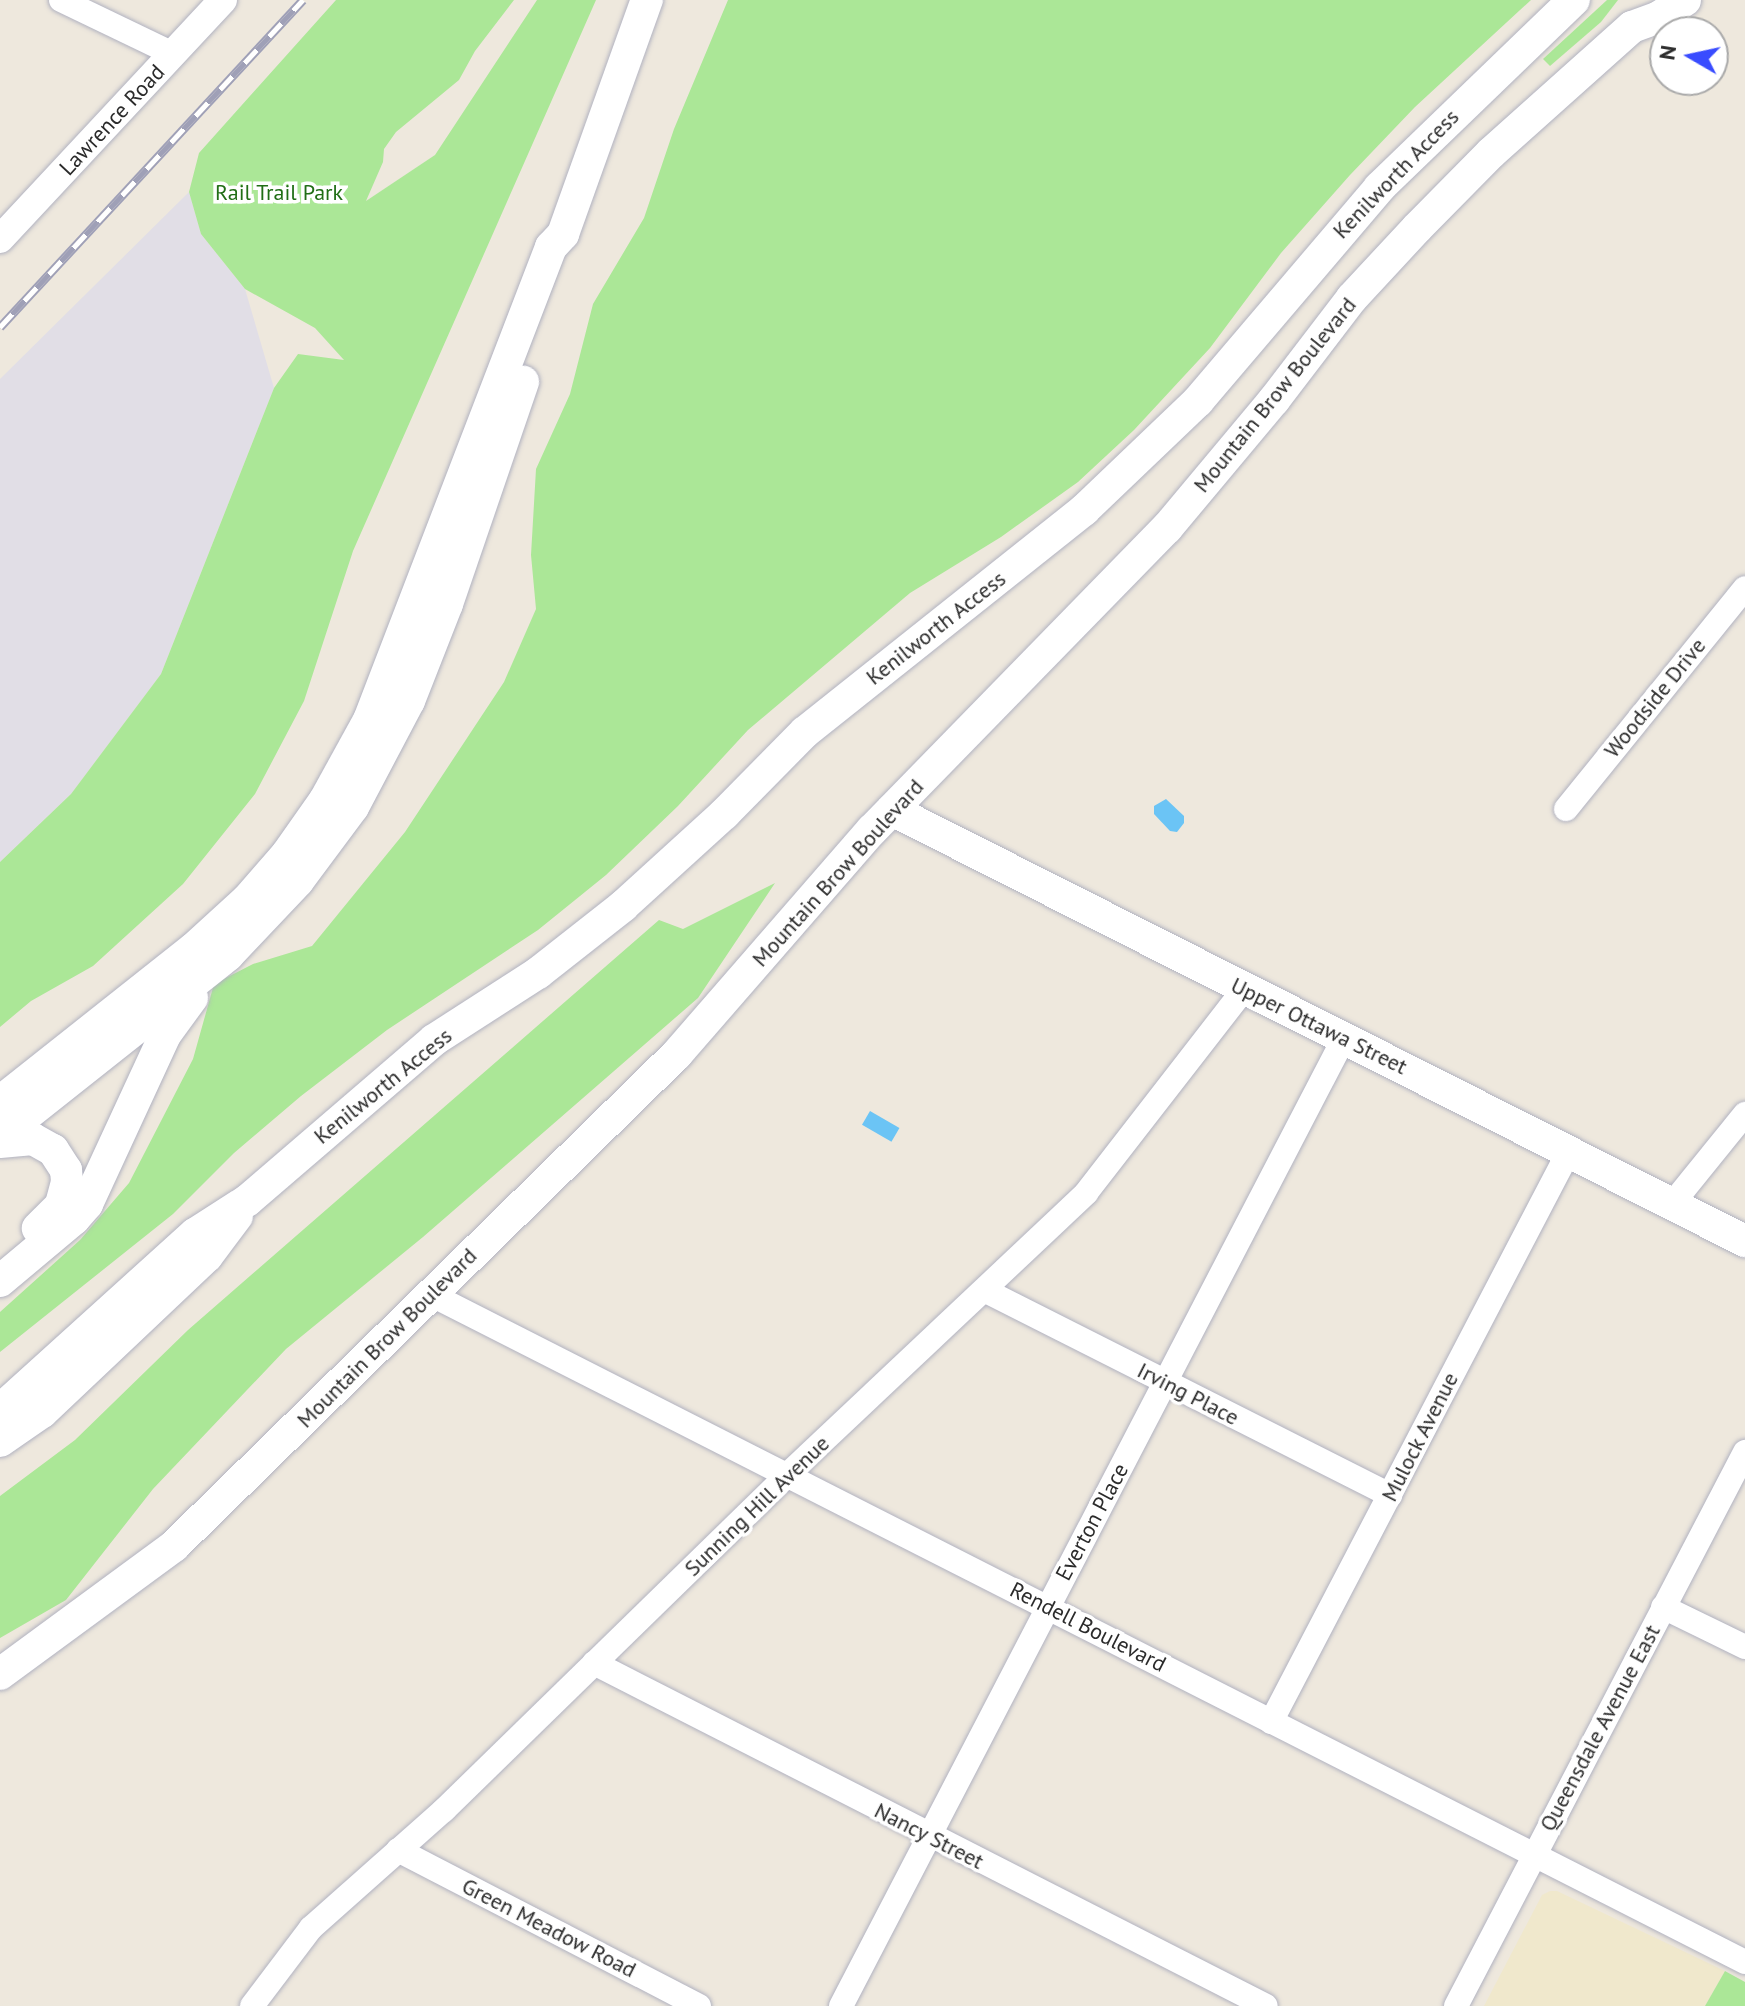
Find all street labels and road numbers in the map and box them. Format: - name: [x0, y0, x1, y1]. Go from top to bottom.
- street label: Lawrence Road: [54, 59, 170, 181]
- street label: Kenilworth Access: [1327, 104, 1465, 244]
- street label: Mountain Brow Boulevard: [1188, 292, 1362, 498]
- street label: Kenilworth Access: [861, 565, 1011, 691]
- street label: Woodside Drive: [1599, 633, 1711, 763]
- street label: Mountain Brow Boulevard: [747, 774, 929, 972]
- street label: Upper Ottawa Street: [1227, 972, 1411, 1080]
- street label: Kenilworth Access: [309, 1022, 457, 1150]
- street label: Mountain Brow Boulevard: [292, 1243, 482, 1433]
- street label: Irving Place: [1133, 1357, 1243, 1431]
- street label: Mulock Avenue: [1376, 1368, 1464, 1506]
- street label: Sunning Hill Avenue: [679, 1430, 835, 1582]
- street label: Everton Place: [1050, 1459, 1134, 1585]
- street label: Rendell Boulevard: [1006, 1576, 1170, 1678]
- street label: Queensdale Avenue East: [1534, 1620, 1666, 1836]
- street label: Nancy Street: [870, 1797, 988, 1875]
- street label: Green Meadow Road: [457, 1873, 641, 1983]

